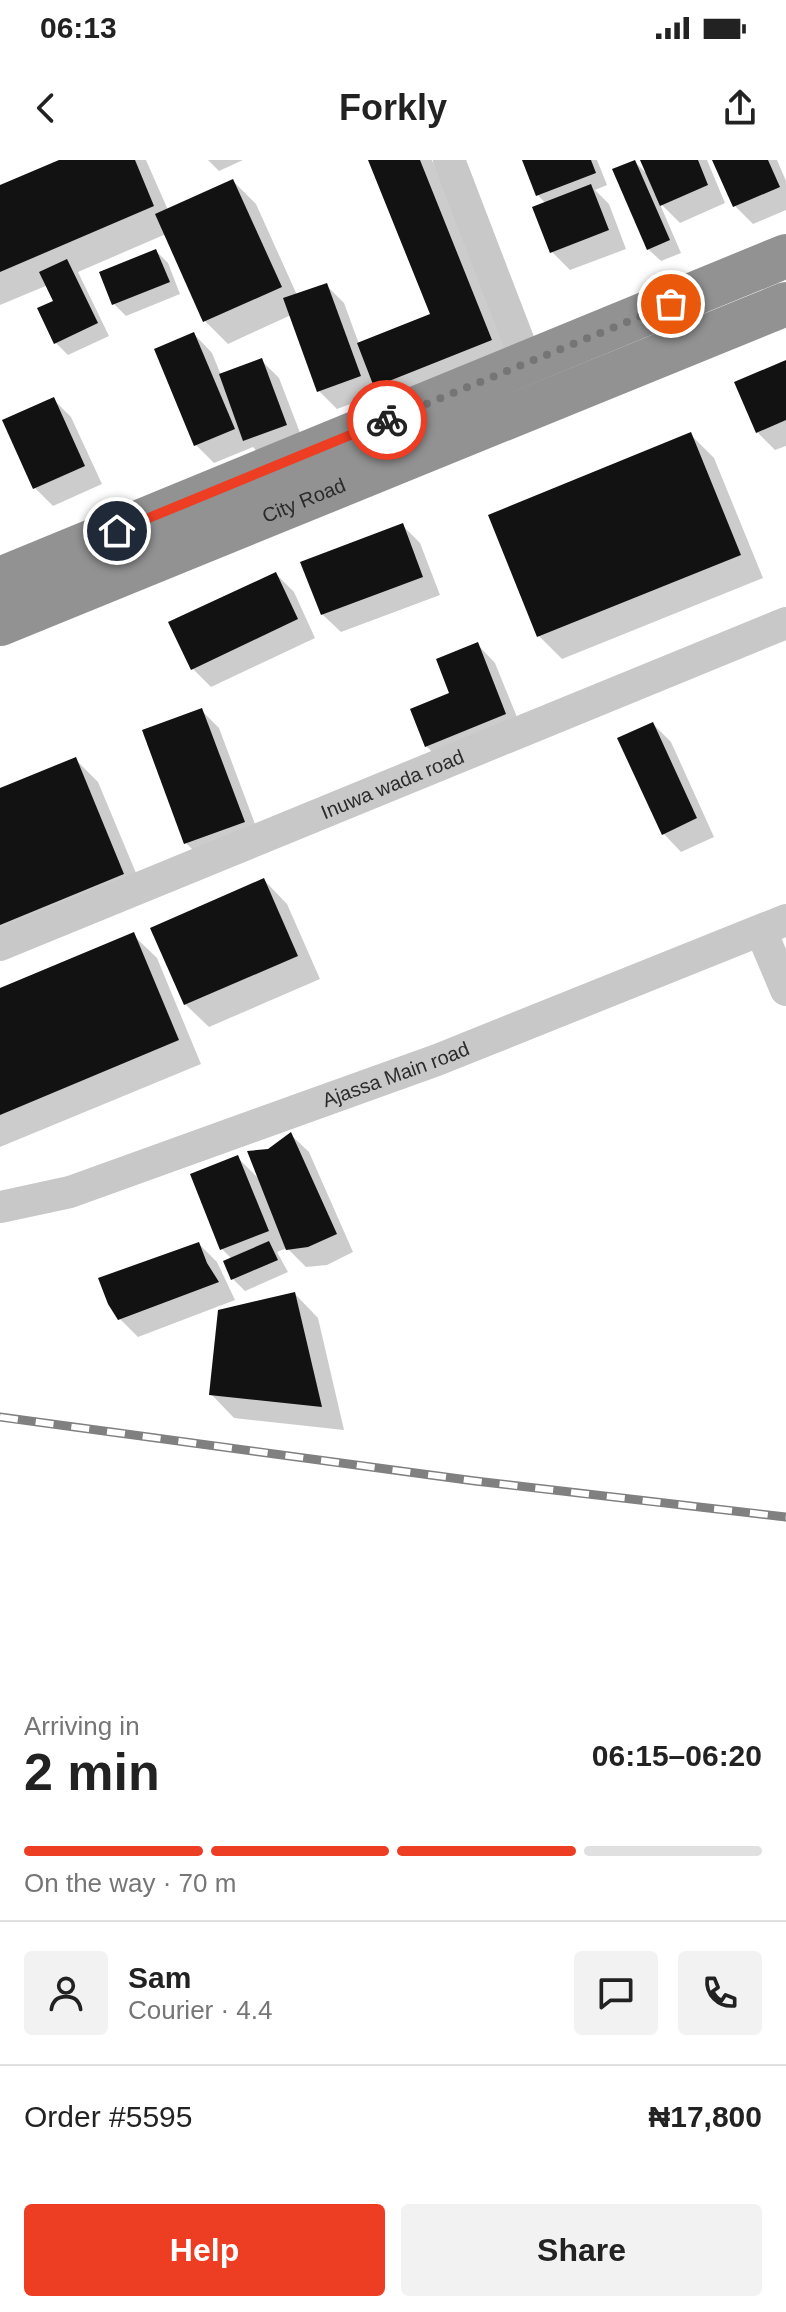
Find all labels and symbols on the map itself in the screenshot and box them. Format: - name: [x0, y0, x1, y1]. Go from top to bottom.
- pin: [637, 270, 705, 338]
- courier: [347, 380, 427, 460]
- street label: City Road: [259, 474, 349, 527]
- pin: [83, 497, 151, 565]
- street label: Inuwa wada road: [318, 745, 467, 823]
- street label: Ajassa Main road: [320, 1037, 472, 1111]

